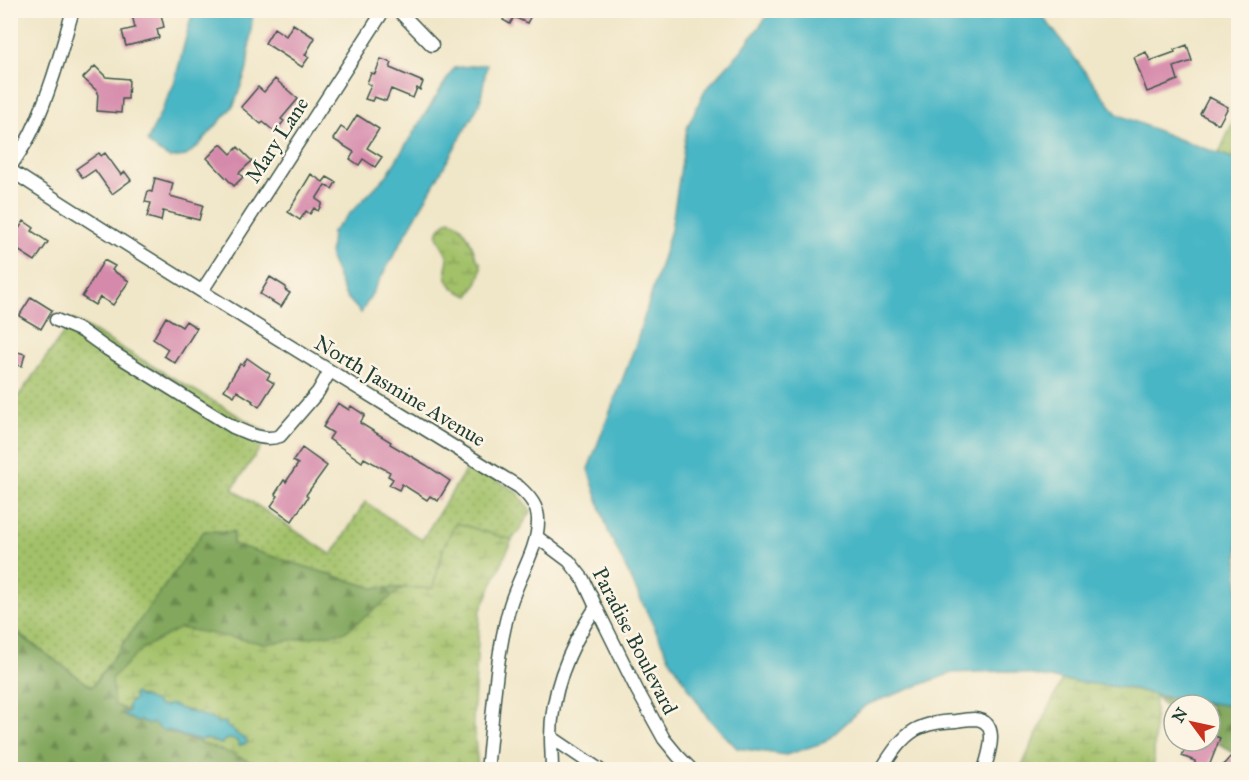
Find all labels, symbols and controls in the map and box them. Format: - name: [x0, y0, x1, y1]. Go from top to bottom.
- street label: Mary Lane: [240, 92, 315, 188]
- street label: North Jasmine Avenue: [310, 330, 491, 453]
- street label: Paradise Boulevard: [587, 563, 684, 719]
- north arrow: [1162, 693, 1222, 753]
- text: N: [1168, 704, 1192, 726]

